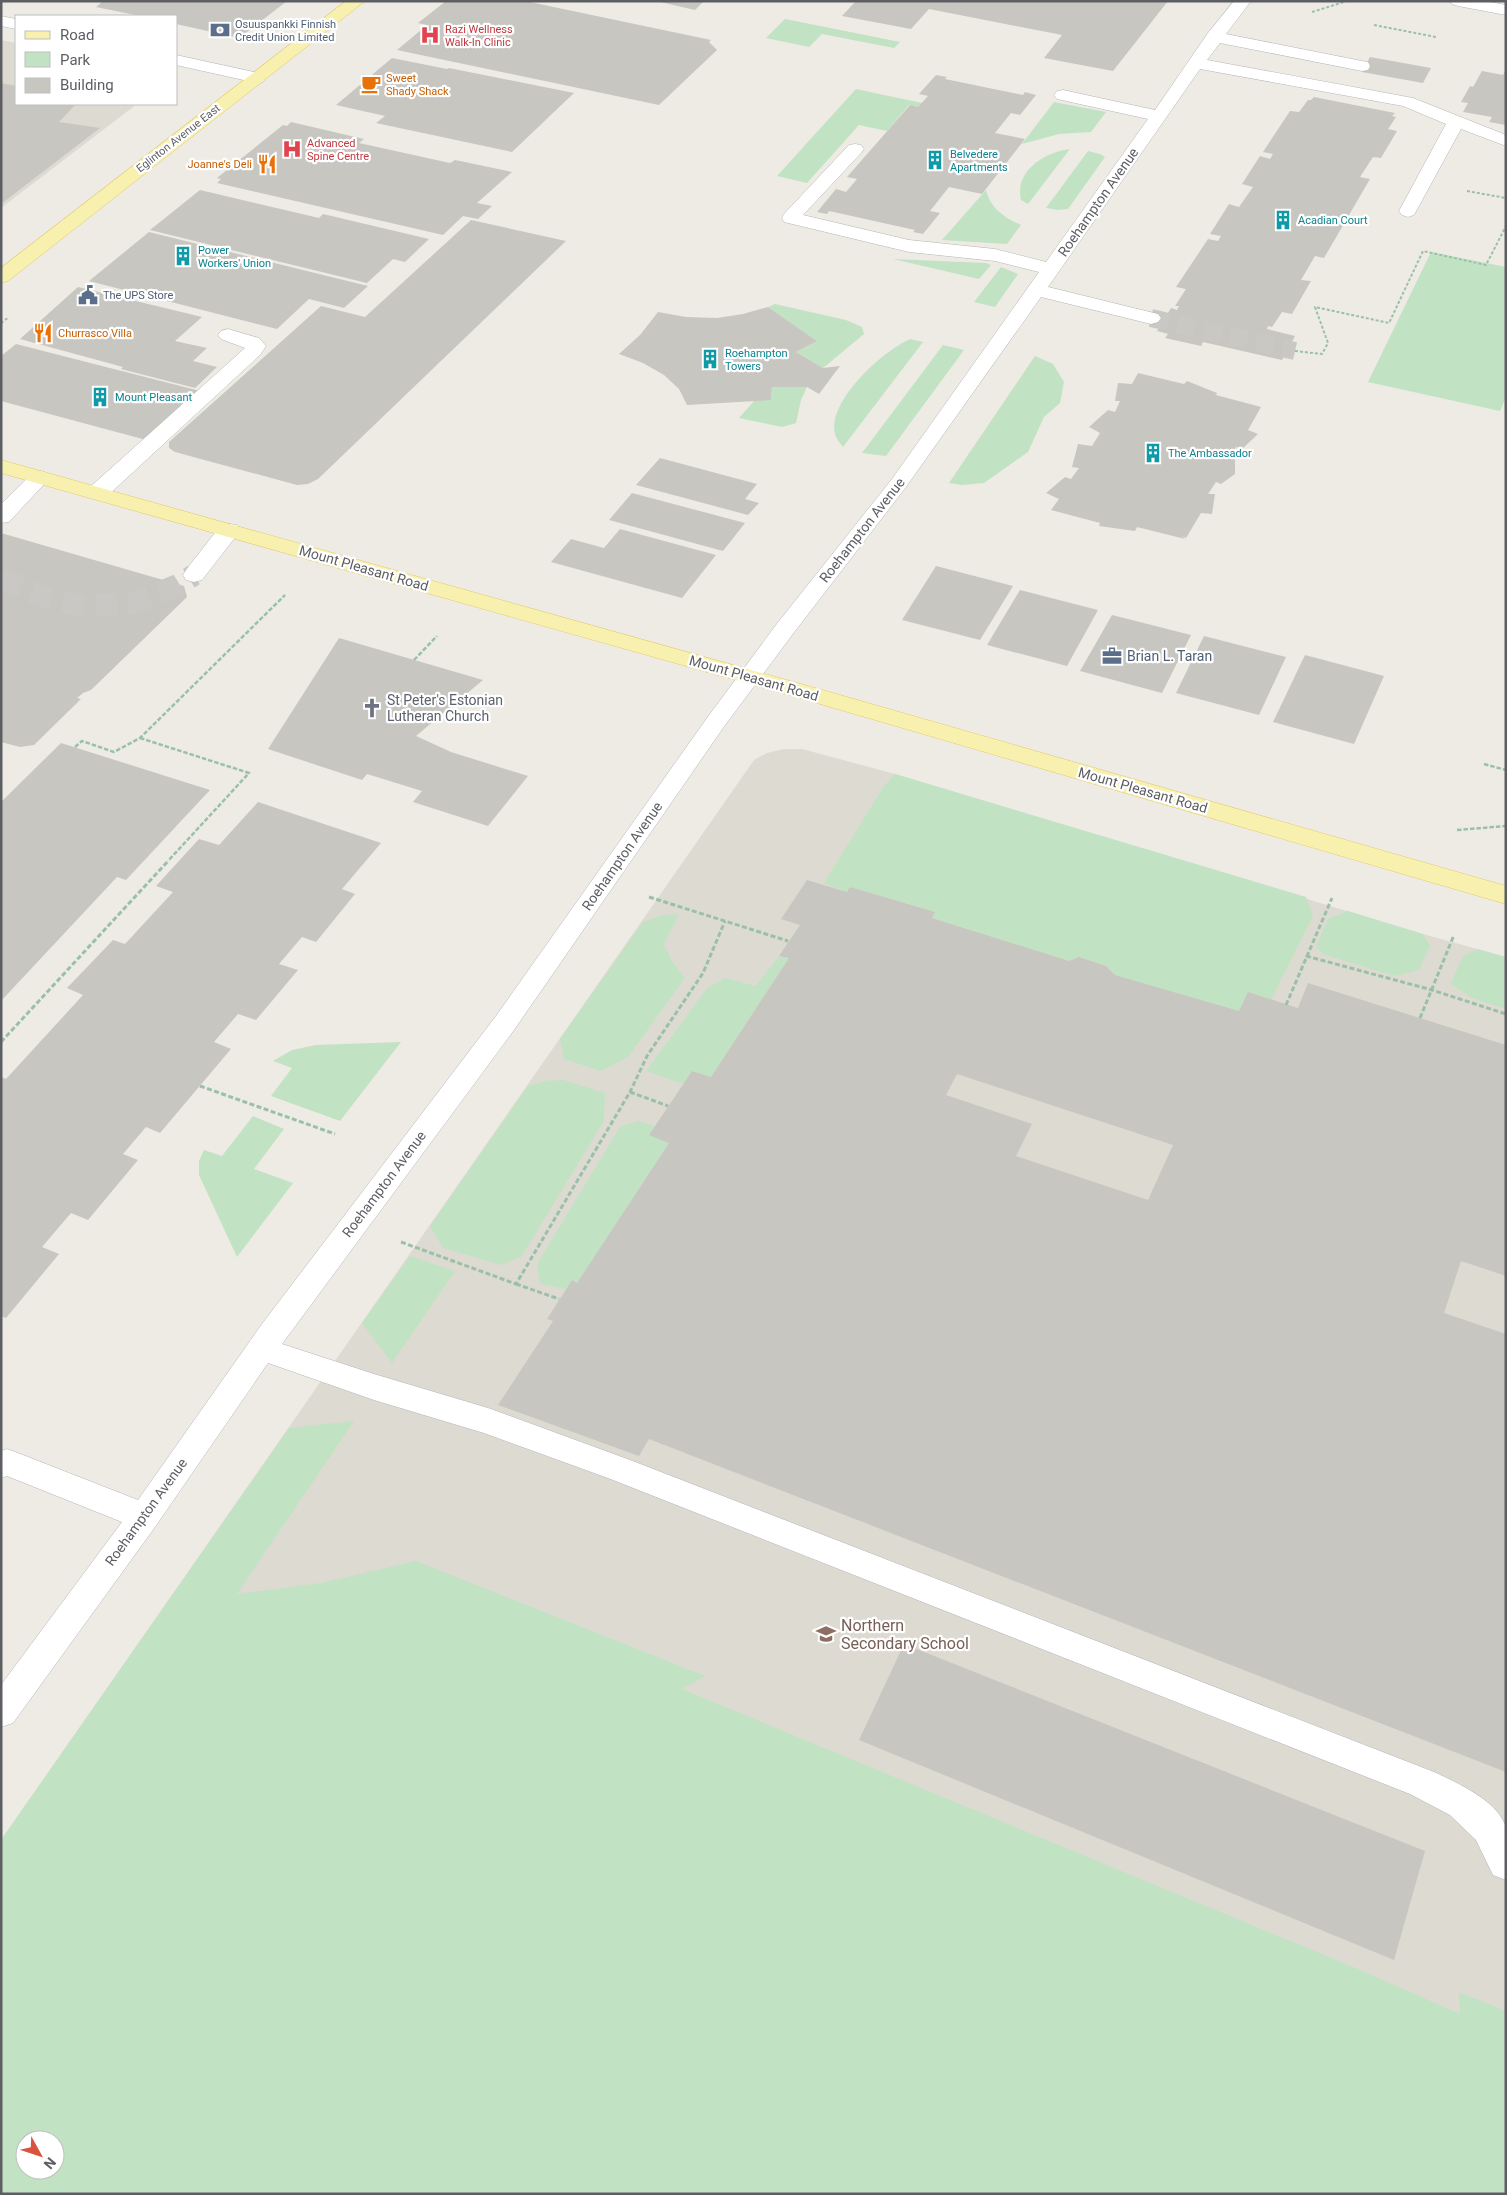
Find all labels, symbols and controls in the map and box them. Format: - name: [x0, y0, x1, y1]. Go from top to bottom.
- legend: [15, 15, 178, 105]
- place label: Osuuspankki Finnish Credit Union Limited: [235, 18, 336, 44]
- bank icon: Osuuspankki Finnish Credit Union Limited: [209, 19, 231, 41]
- place label: Razi Wellness Walk-In Clinic: [445, 23, 513, 49]
- hospital icon: Razi Wellness Walk-In Clinic: [419, 24, 441, 46]
- text: Road: [60, 26, 94, 44]
- text: Park: [60, 51, 91, 69]
- place label: Sweet Shady Shack: [386, 72, 449, 98]
- cafe icon: Sweet Shady Shack: [360, 73, 382, 95]
- text: Building: [60, 76, 114, 94]
- street label: Eglinton Avenue East: [134, 101, 223, 175]
- place label: Advanced Spine Centre: [307, 137, 369, 163]
- hospital icon: Advanced Spine Centre: [281, 138, 303, 160]
- street label: Roehampton Avenue: [1054, 145, 1142, 259]
- place label: Belvedere Apartments: [950, 148, 1008, 174]
- building icon: Belvedere Apartments: [924, 149, 946, 171]
- restaurant icon: Joanne's Deli: [256, 153, 278, 175]
- place label: Joanne's Deli: [187, 158, 252, 171]
- building icon: Acadian Court: [1272, 209, 1294, 231]
- place label: Acadian Court: [1298, 214, 1368, 227]
- place label: Power Workers' Union: [198, 244, 271, 270]
- building icon: Power Workers' Union: [172, 245, 194, 267]
- public building icon: The UPS Store: [77, 284, 99, 306]
- place label: The UPS Store: [103, 289, 173, 302]
- restaurant icon: Churrasco Villa: [32, 322, 54, 344]
- place label: Churrasco Villa: [58, 327, 132, 340]
- place label: Roehampton Towers: [725, 347, 788, 373]
- building icon: Roehampton Towers: [699, 348, 721, 370]
- building icon: Mount Pleasant: [89, 386, 111, 408]
- place label: Mount Pleasant: [115, 391, 193, 404]
- building icon: The Ambassador: [1142, 442, 1164, 464]
- place label: The Ambassador: [1168, 447, 1252, 460]
- street label: Roehampton Avenue: [816, 474, 908, 586]
- street label: Mount Pleasant Road: [298, 542, 430, 594]
- office icon: Brian L. Taran: [1101, 645, 1123, 667]
- place label: Brian L. Taran: [1127, 648, 1212, 664]
- street label: Mount Pleasant Road: [688, 652, 820, 704]
- place label: St Peter's Estonian Lutheran Church: [387, 692, 503, 724]
- church icon: St Peter's Estonian Lutheran Church: [361, 697, 383, 719]
- street label: Mount Pleasant Road: [1077, 764, 1209, 816]
- street label: Roehampton Avenue: [578, 799, 666, 913]
- street label: Roehampton Avenue: [339, 1128, 429, 1240]
- street label: Roehampton Avenue: [102, 1455, 190, 1569]
- place label: Northern Secondary School: [841, 1616, 969, 1653]
- school or university icon: Northern Secondary School: [815, 1623, 837, 1645]
- north arrow: [15, 2130, 65, 2180]
- text: N: [41, 2154, 59, 2172]

